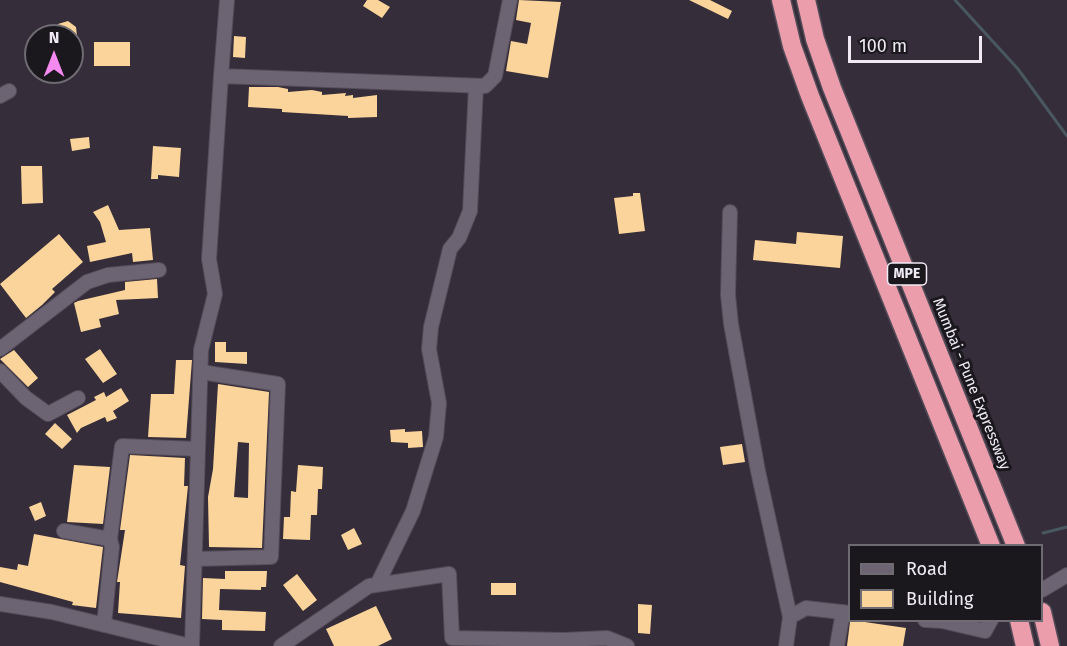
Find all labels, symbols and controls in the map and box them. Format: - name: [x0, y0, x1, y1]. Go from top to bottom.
- north arrow: [24, 24, 84, 84]
- scale bar: [851, 24, 984, 62]
- text: N: [49, 28, 59, 47]
- text: 100 m: [859, 35, 907, 57]
- road number: MPE: [888, 263, 926, 285]
- street label: Mumbai - Pune Expressway: [928, 295, 1014, 473]
- legend: [848, 544, 1043, 622]
- text: Road: [906, 558, 948, 580]
- text: Building: [906, 588, 973, 610]

